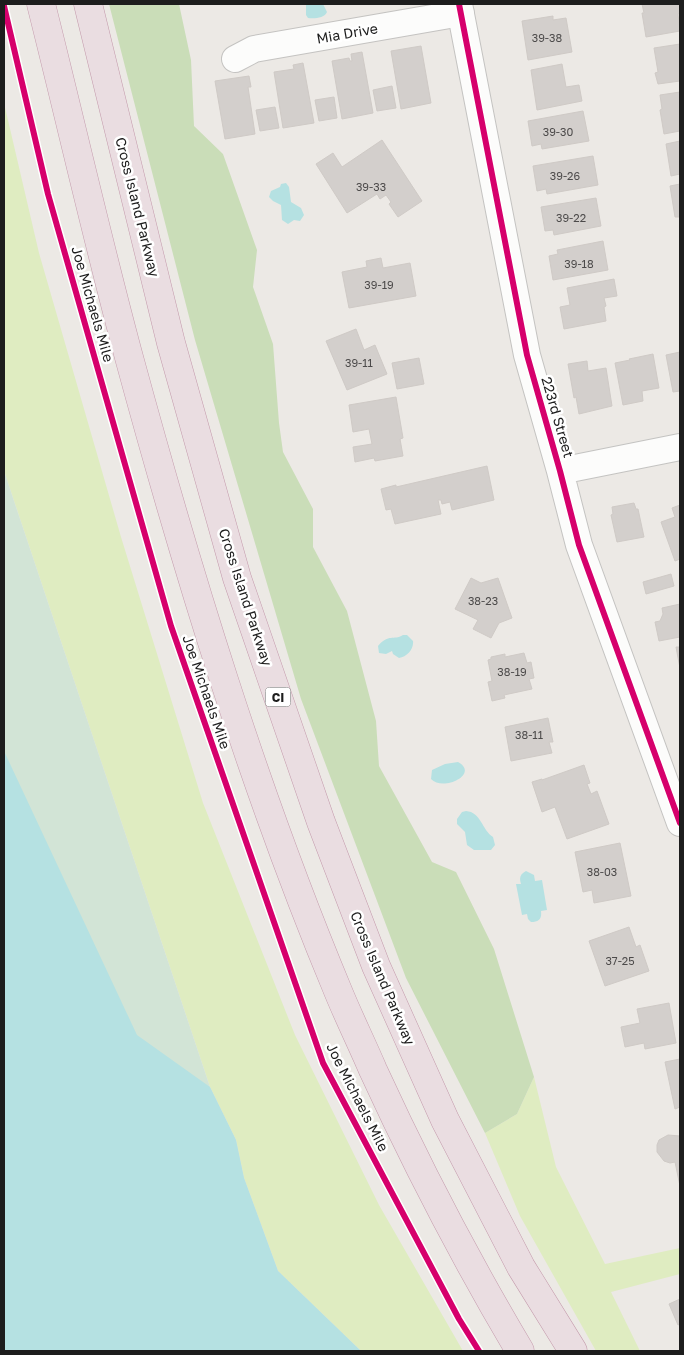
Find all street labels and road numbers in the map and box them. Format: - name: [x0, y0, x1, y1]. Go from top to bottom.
- street label: Mia Drive: [315, 19, 379, 47]
- street label: Cross Island Parkway: [112, 135, 164, 279]
- street label: Joe Michaels Mile: [68, 244, 118, 364]
- street label: 223rd Street: [538, 375, 578, 459]
- street label: Cross Island Parkway: [216, 526, 276, 668]
- street label: Joe Michaels Mile: [180, 633, 234, 751]
- road number: CI: [266, 688, 290, 706]
- street label: Cross Island Parkway: [347, 909, 419, 1048]
- street label: Joe Michaels Mile: [323, 1040, 393, 1154]

